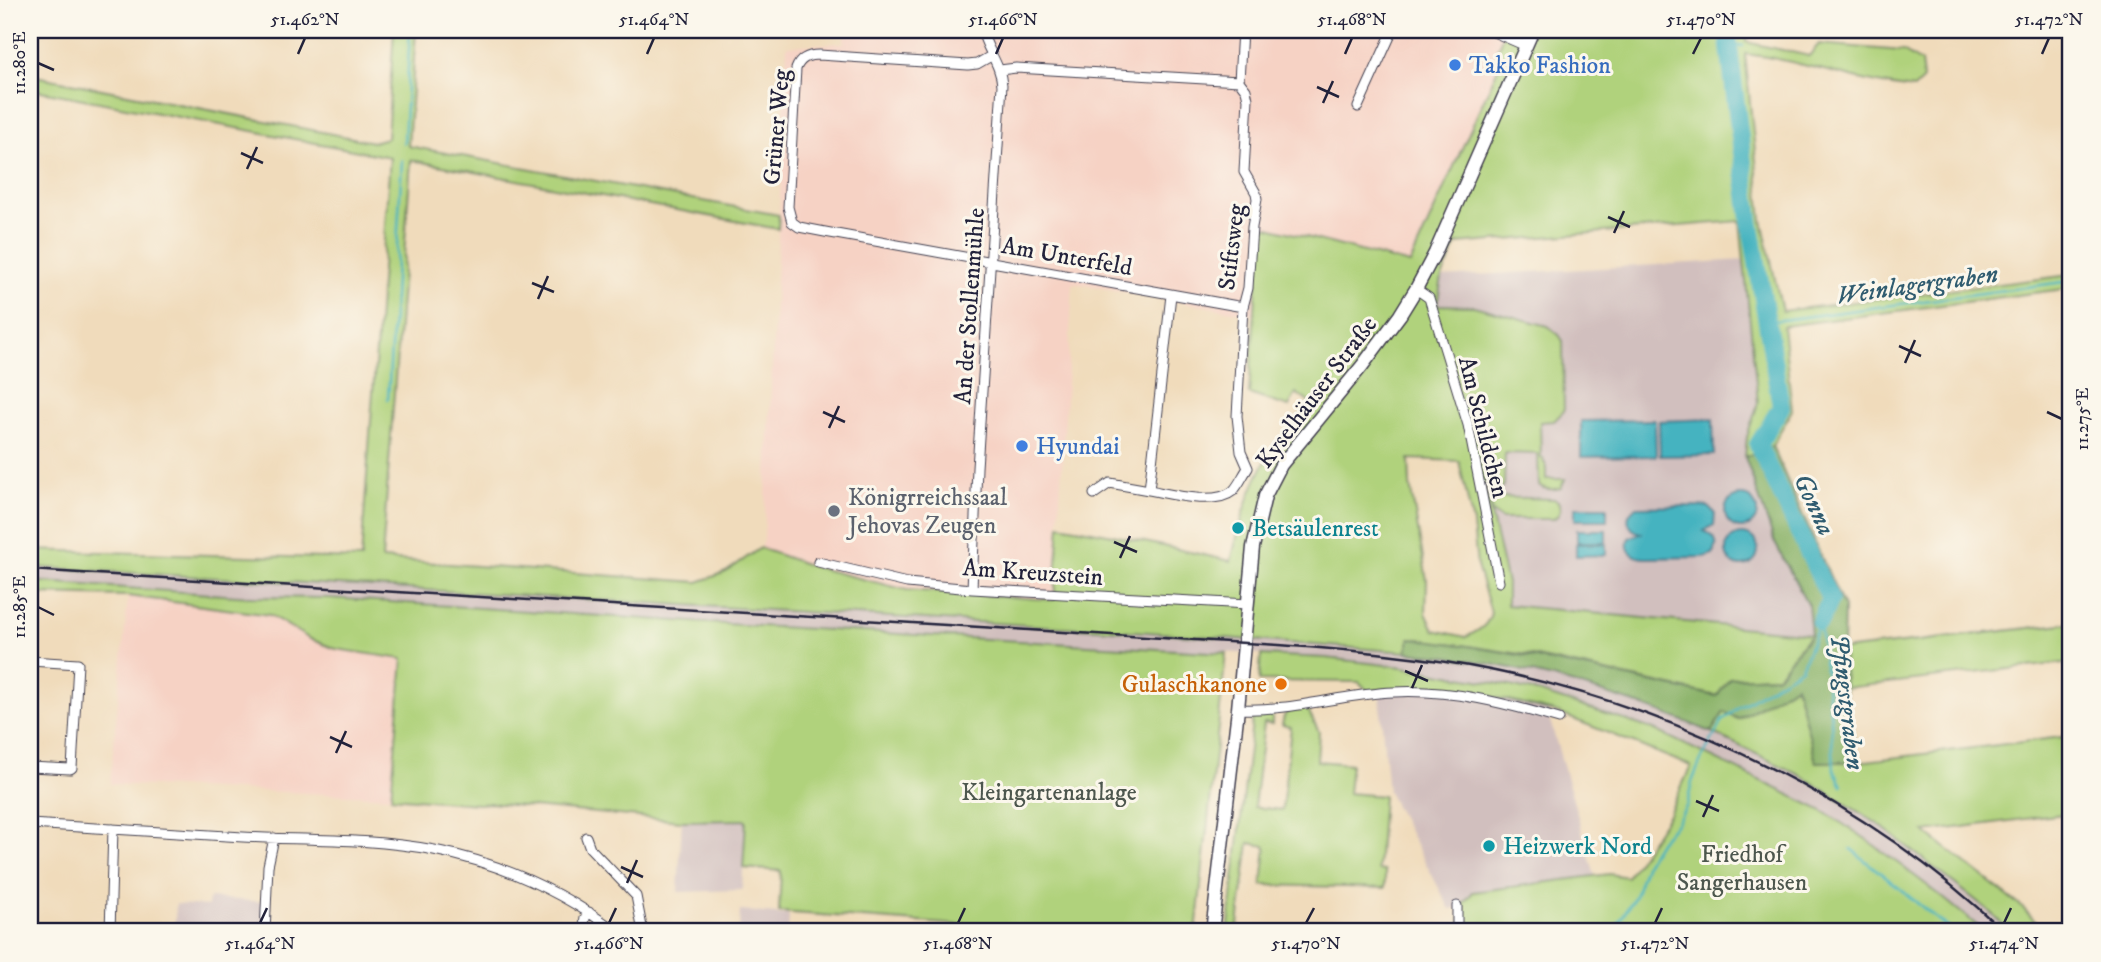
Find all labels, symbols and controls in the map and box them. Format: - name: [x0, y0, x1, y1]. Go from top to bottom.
- text: 51.462°N: [270, 9, 340, 31]
- text: 51.464°N: [619, 9, 690, 31]
- text: 51.466°N: [968, 9, 1038, 31]
- text: 51.468°N: [1317, 9, 1387, 31]
- text: 51.470°N: [1666, 9, 1736, 31]
- text: 51.472°N: [2015, 9, 2084, 31]
- text: 11.280°E: [9, 31, 31, 95]
- place label: Takko Fashion: [1469, 51, 1611, 81]
- marker: Takko Fashion: [1447, 57, 1463, 73]
- street label: Grüner Weg: [757, 68, 797, 186]
- street label: Stiftsweg: [1212, 202, 1252, 292]
- street label: An der Stollenmühle: [948, 207, 992, 405]
- street label: Am Unterfeld: [999, 231, 1135, 283]
- water label: Weinlagergraben: [1834, 258, 2000, 313]
- street label: Kyselhäuser Straße: [1250, 311, 1384, 475]
- street label: Am Schildchen: [1451, 353, 1515, 501]
- text: 11.275°E: [2072, 387, 2094, 450]
- place label: Hyundai: [1036, 432, 1119, 462]
- marker: Hyundai: [1014, 438, 1030, 454]
- water label: Gonna: [1785, 468, 1842, 541]
- place label: Königrreichssaal Jehovas Zeugen: [846, 483, 1008, 541]
- marker: Königrreichssaal Jehovas Zeugen: [826, 503, 842, 519]
- place label: Betsäulenrest: [1252, 514, 1379, 544]
- marker: Betsäulenrest: [1230, 520, 1246, 536]
- street label: Am Kreuzstein: [962, 553, 1105, 593]
- text: 11.285°E: [9, 575, 31, 638]
- water label: Pfingstgraben: [1822, 632, 1871, 772]
- place label: Gulaschkanone: [1122, 670, 1267, 700]
- marker: Gulaschkanone: [1273, 676, 1289, 692]
- park label: Kleingartenanlage: [961, 778, 1137, 808]
- place label: Heizwerk Nord: [1503, 832, 1652, 862]
- marker: Heizwerk Nord: [1481, 838, 1497, 854]
- park label: Friedhof Sangerhausen: [1677, 840, 1808, 898]
- text: 51.464°N: [225, 933, 296, 955]
- text: 51.466°N: [574, 933, 644, 955]
- text: 51.468°N: [923, 933, 993, 955]
- text: 51.470°N: [1271, 933, 1341, 955]
- text: 51.472°N: [1621, 933, 1690, 955]
- text: 51.474°N: [1969, 933, 2039, 955]

